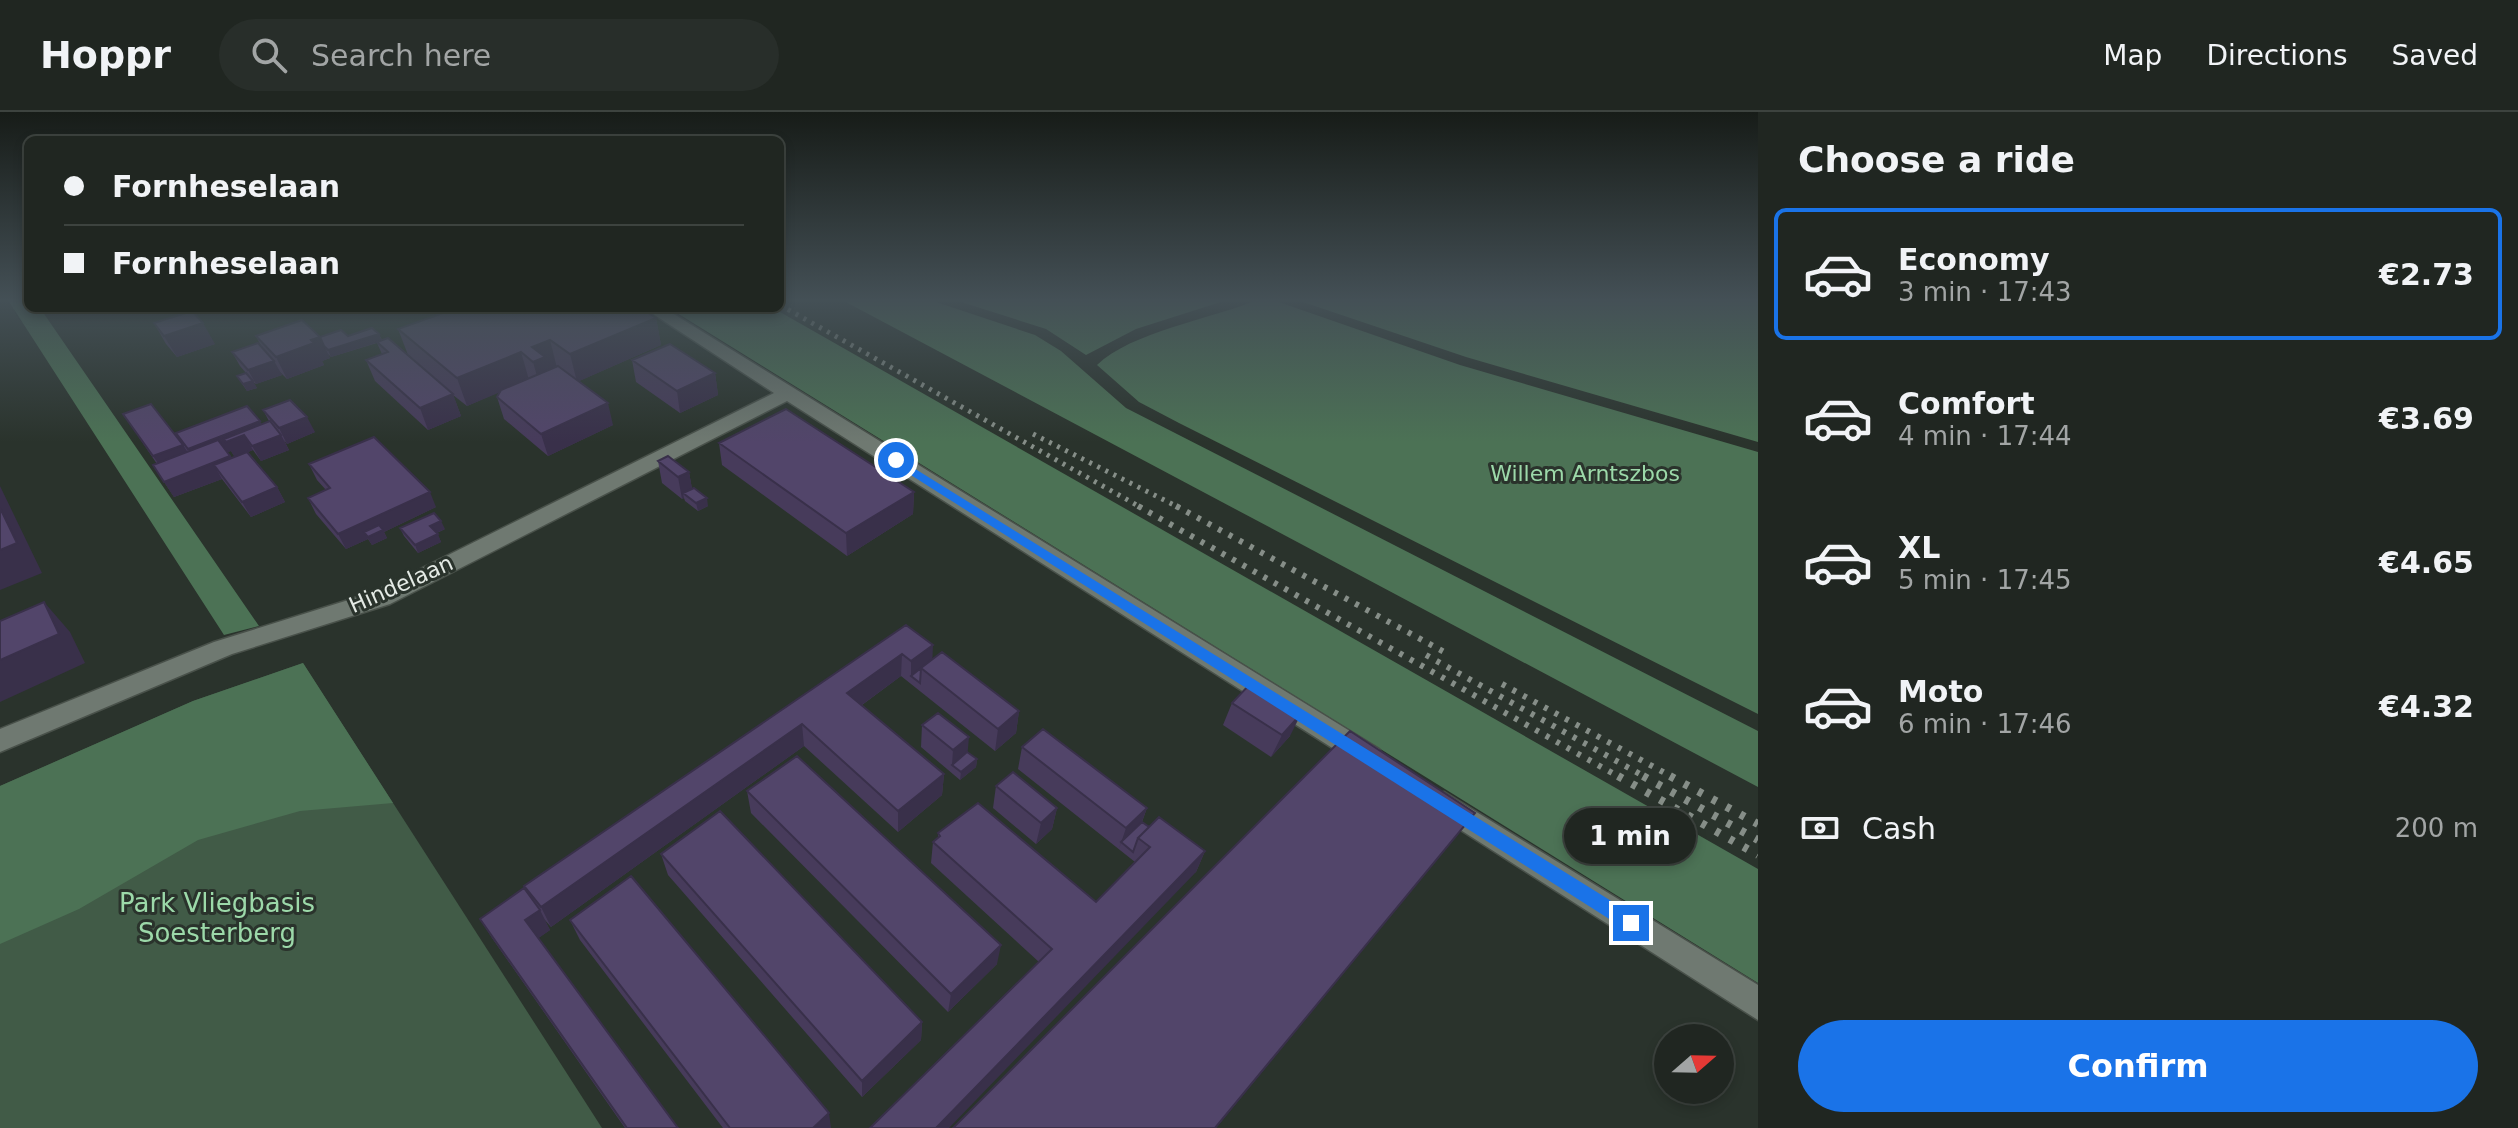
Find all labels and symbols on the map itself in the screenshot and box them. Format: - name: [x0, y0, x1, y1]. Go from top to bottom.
- route start: [878, 442, 914, 478]
- park label: Willem Arntszbos: [1490, 461, 1680, 486]
- street label: Hindelaan: [345, 550, 457, 618]
- callout: 1 min: [1565, 807, 1697, 863]
- park label: Park Vliegbasis Soesterberg: [119, 888, 315, 948]
- route end: [1613, 905, 1649, 941]
- north arrow: [1654, 1024, 1734, 1104]

